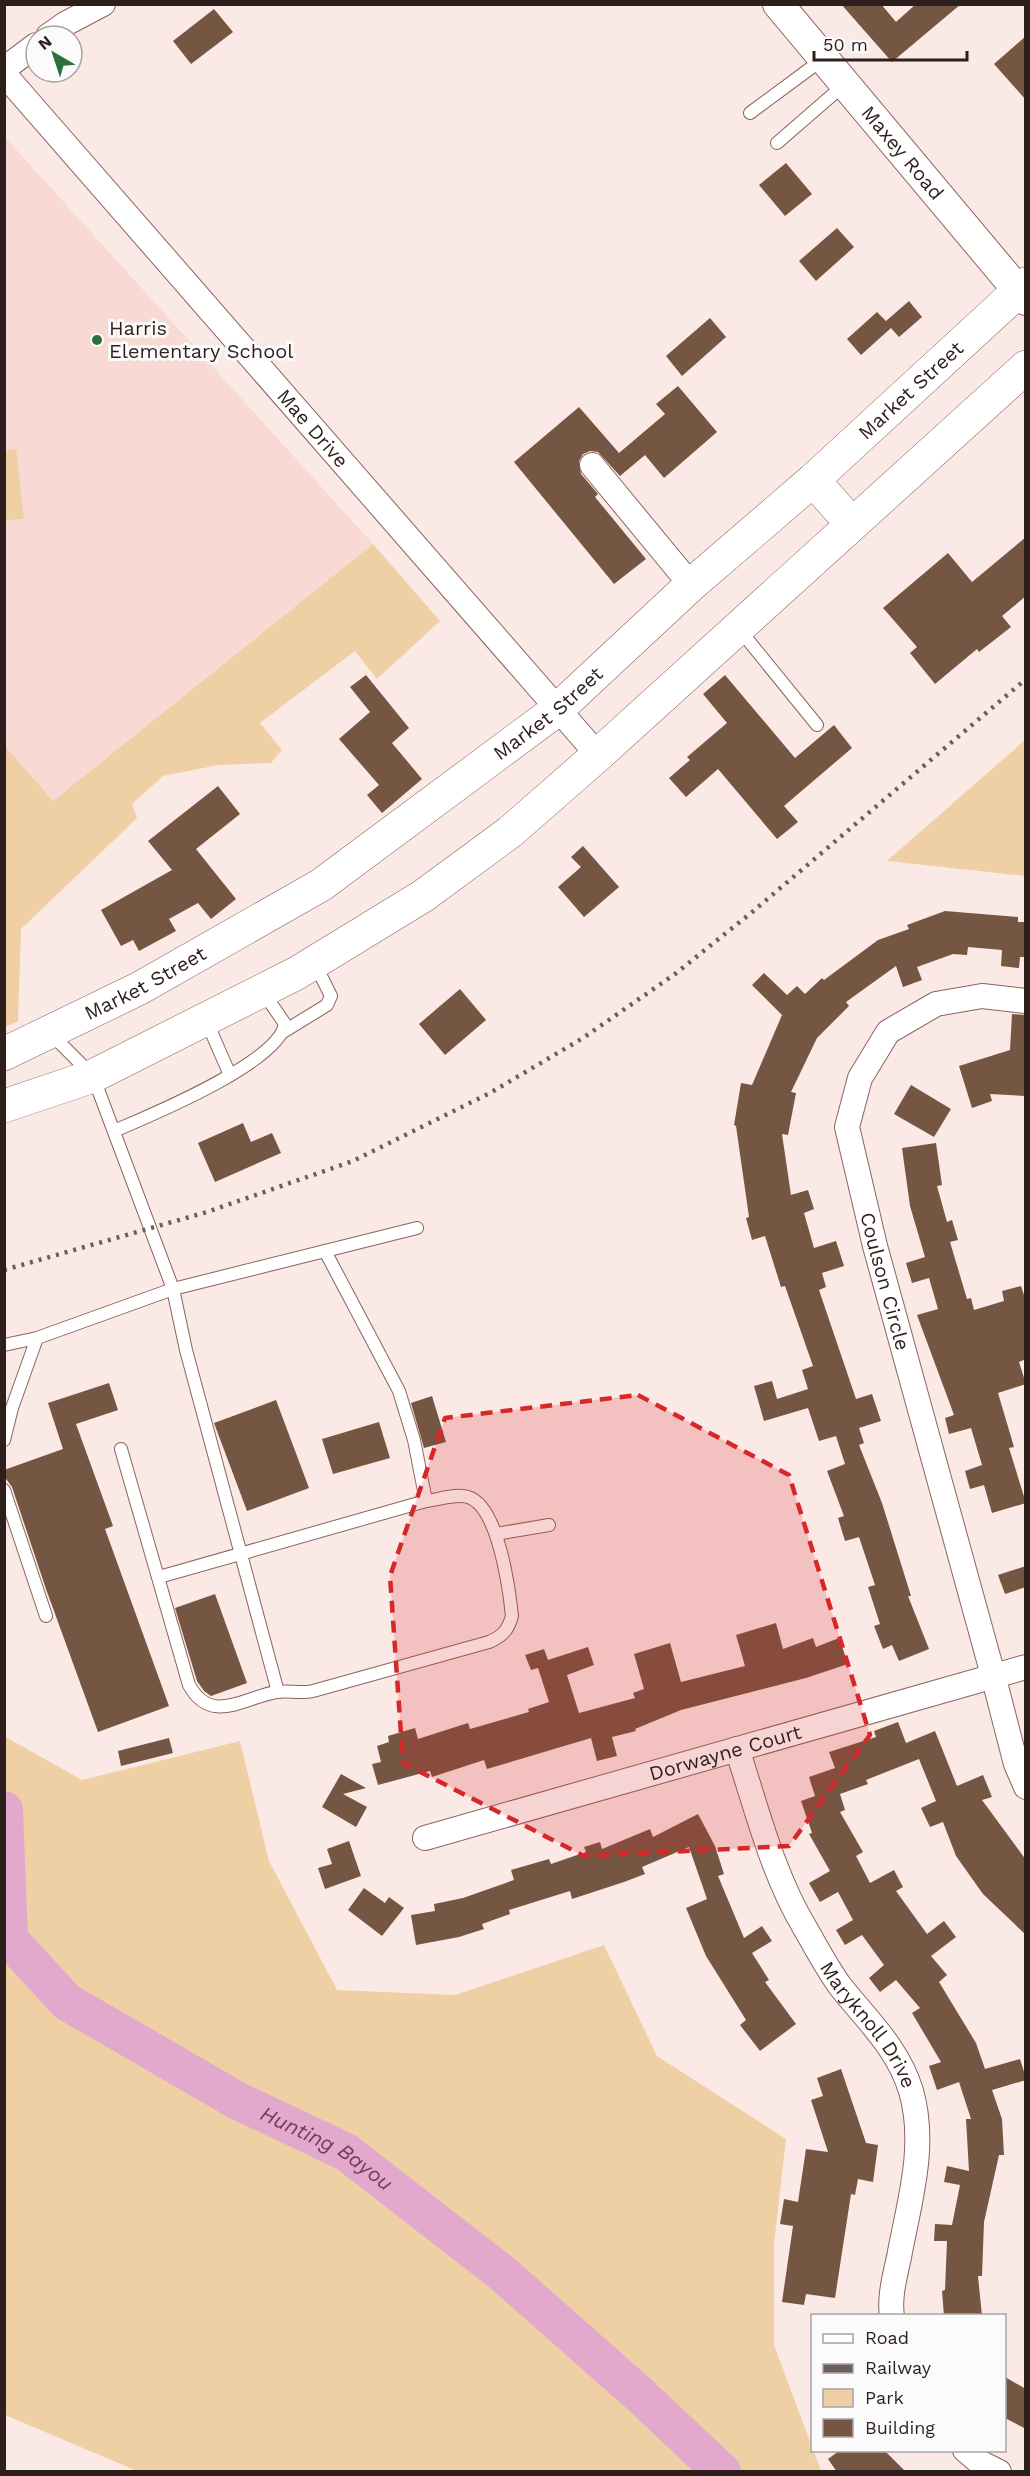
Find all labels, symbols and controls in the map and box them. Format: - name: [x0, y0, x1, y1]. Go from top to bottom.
- north arrow: [24, 24, 84, 84]
- scale bar: [814, 24, 967, 62]
- text: N: [34, 32, 55, 54]
- text: 50 m: [823, 34, 868, 55]
- street label: Maxey Road: [856, 101, 949, 205]
- place label: Harris Elementary School: [109, 316, 293, 363]
- marker: Harris Elementary School: [90, 333, 104, 347]
- street label: Market Street: [853, 336, 968, 444]
- street label: Mae Drive: [272, 384, 354, 472]
- street label: Market Street: [488, 661, 608, 765]
- street label: Market Street: [81, 941, 211, 1025]
- street label: Coulson Circle: [855, 1210, 915, 1353]
- street label: Dorwayne Court: [646, 1719, 804, 1786]
- street label: Maryknoll Drive: [815, 1957, 921, 2091]
- water label: Hunting Bayou: [257, 2100, 398, 2196]
- legend: [811, 2314, 1006, 2452]
- text: Road: [865, 2327, 909, 2348]
- text: Railway: [865, 2357, 932, 2378]
- text: Park: [865, 2387, 904, 2408]
- text: Building: [865, 2417, 935, 2438]

